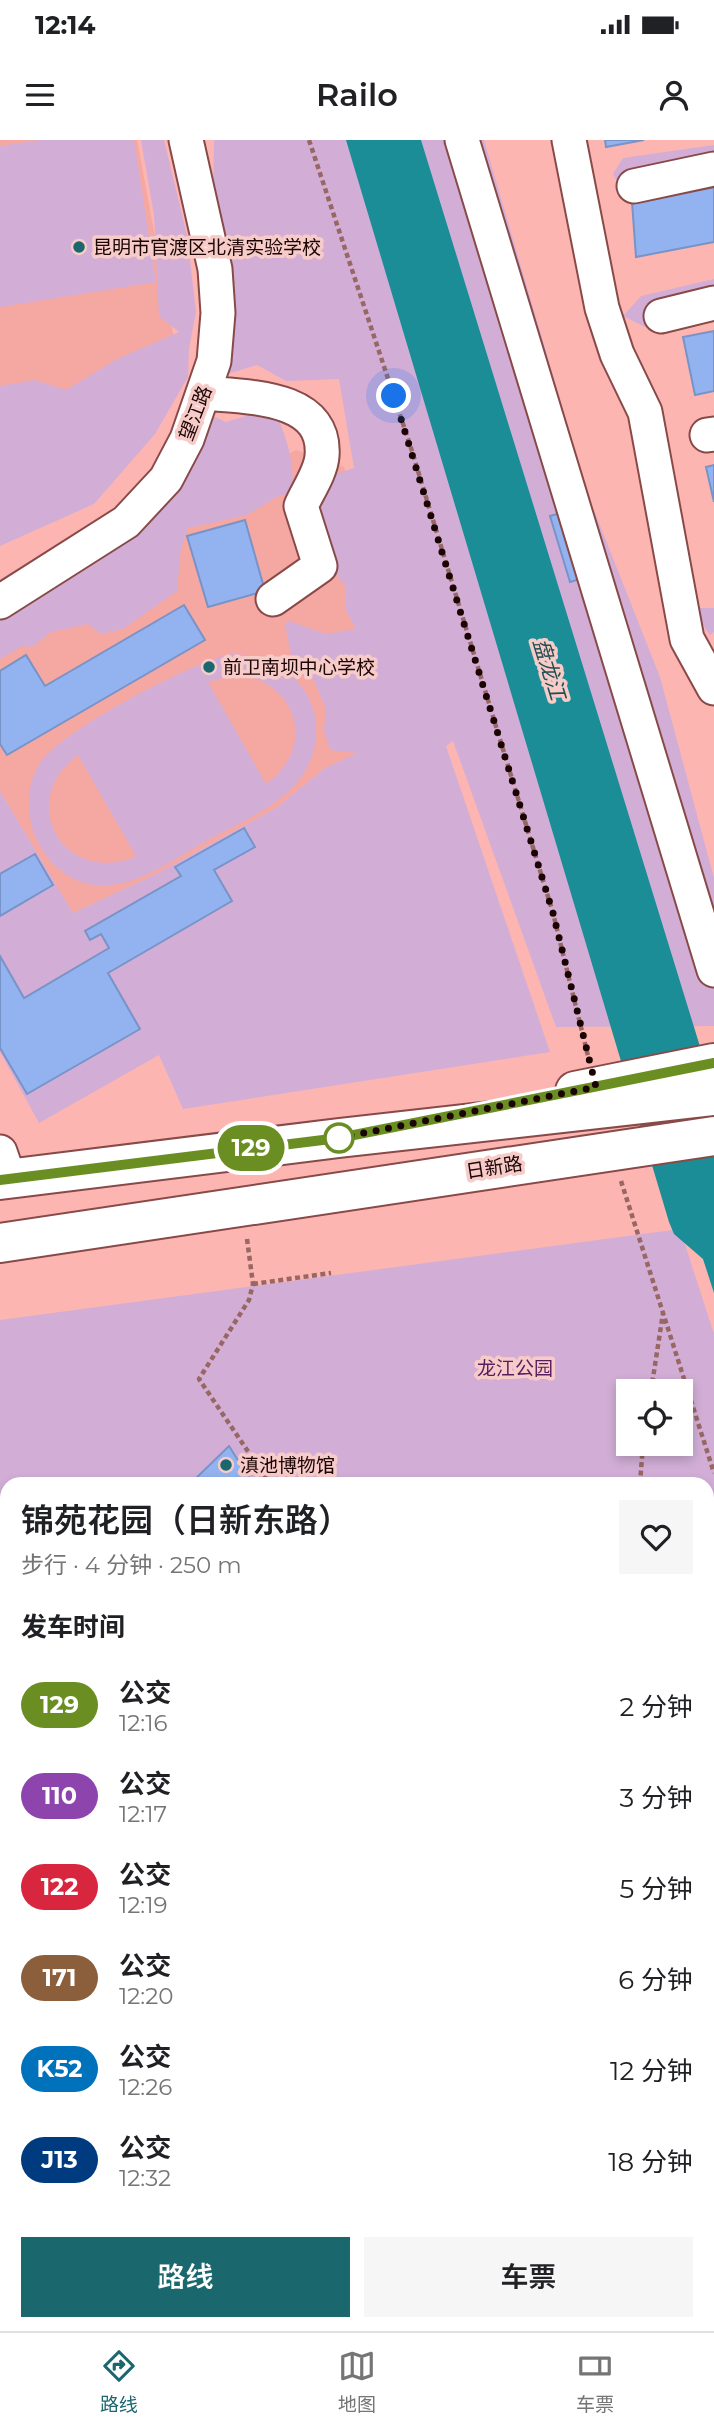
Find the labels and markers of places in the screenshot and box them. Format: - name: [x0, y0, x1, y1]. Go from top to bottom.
- place label: 昆明市官渡区北清实验学校: [93, 236, 321, 259]
- marker: 昆明市官渡区北清实验学校: [71, 239, 87, 255]
- place label: 前卫南坝中心学校: [223, 656, 375, 679]
- marker: 前卫南坝中心学校: [201, 659, 217, 675]
- unlabelled marker: [324, 1123, 354, 1153]
- place label: 滇池博物馆: [240, 1454, 335, 1477]
- marker: 滇池博物馆: [218, 1457, 234, 1473]

